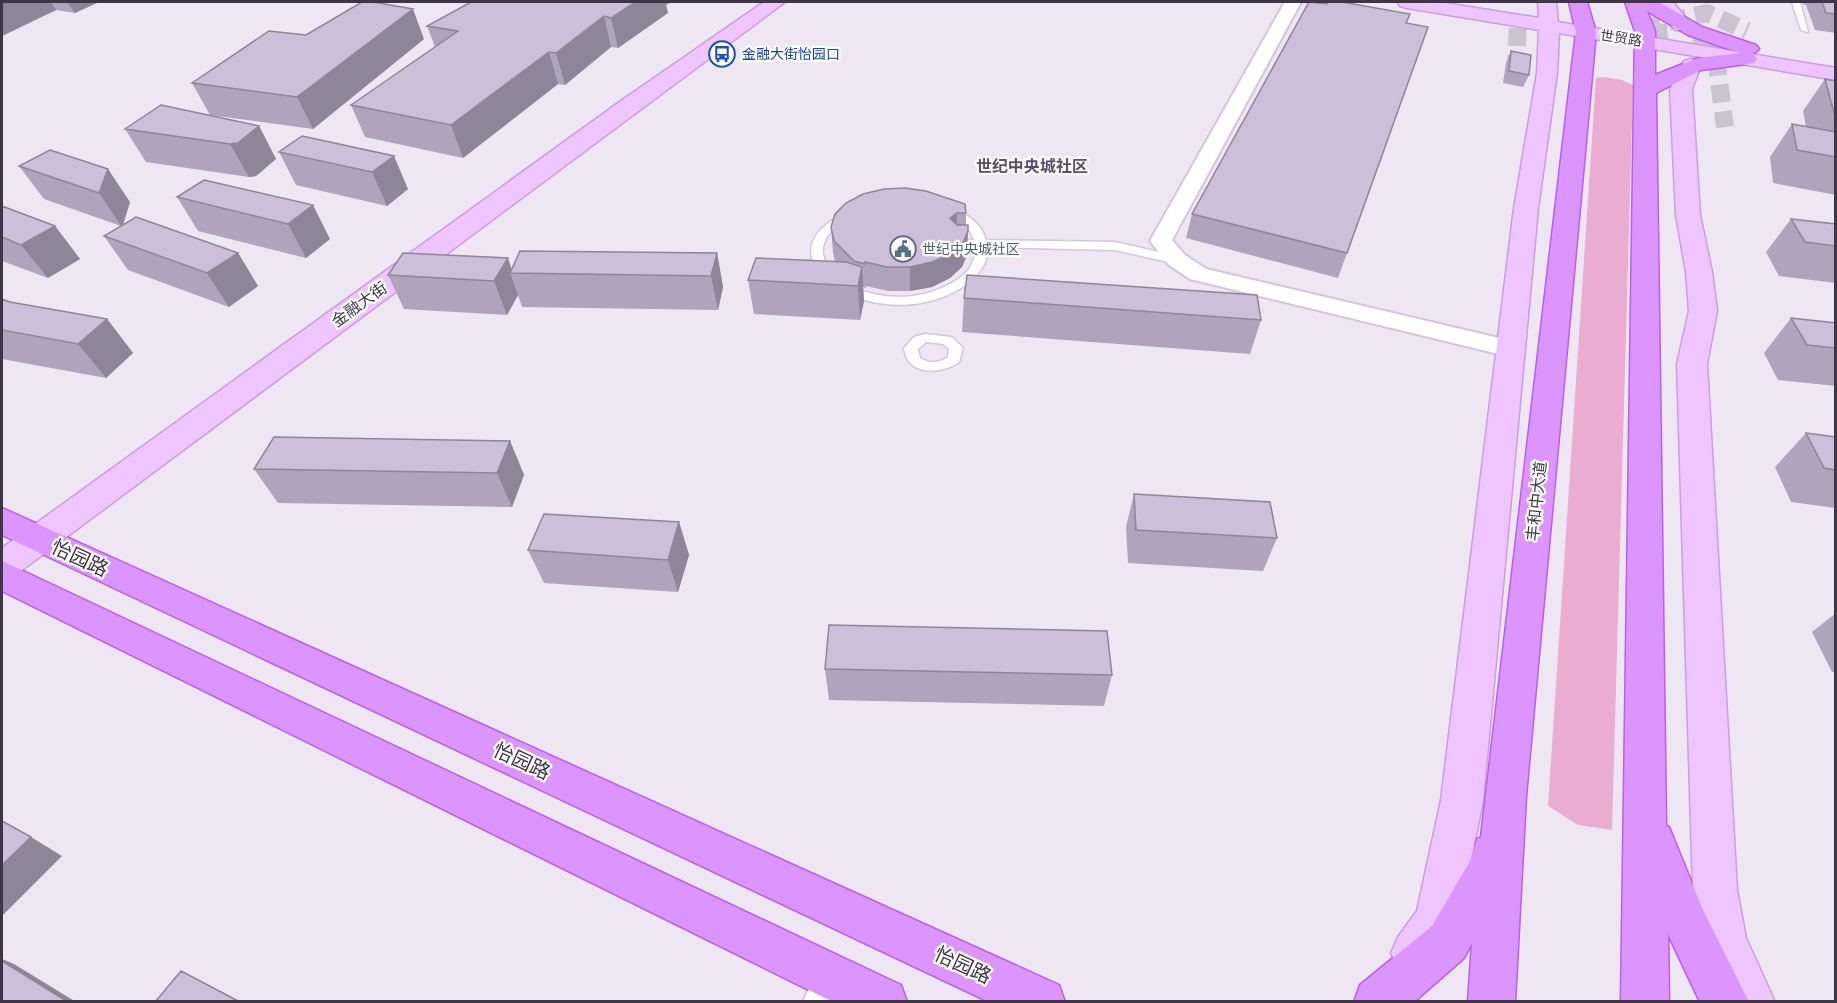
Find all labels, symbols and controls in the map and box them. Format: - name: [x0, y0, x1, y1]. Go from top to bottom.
- street label: 世贸路: [1599, 26, 1643, 50]
- bus stop icon: 金融大街怡园口: [707, 39, 737, 69]
- place label: 金融大街怡园口: [742, 45, 840, 63]
- district label: 世纪中央城社区: [976, 156, 1088, 176]
- public building icon: 世纪中央城社区: [888, 234, 918, 264]
- place label: 世纪中央城社区: [922, 240, 1020, 258]
- street label: 金融大街: [327, 277, 391, 331]
- street label: 丰和中大道: [1522, 460, 1550, 542]
- street label: 怡园路: [47, 533, 113, 582]
- street label: 怡园路: [489, 736, 555, 785]
- street label: 怡园路: [930, 940, 996, 989]

